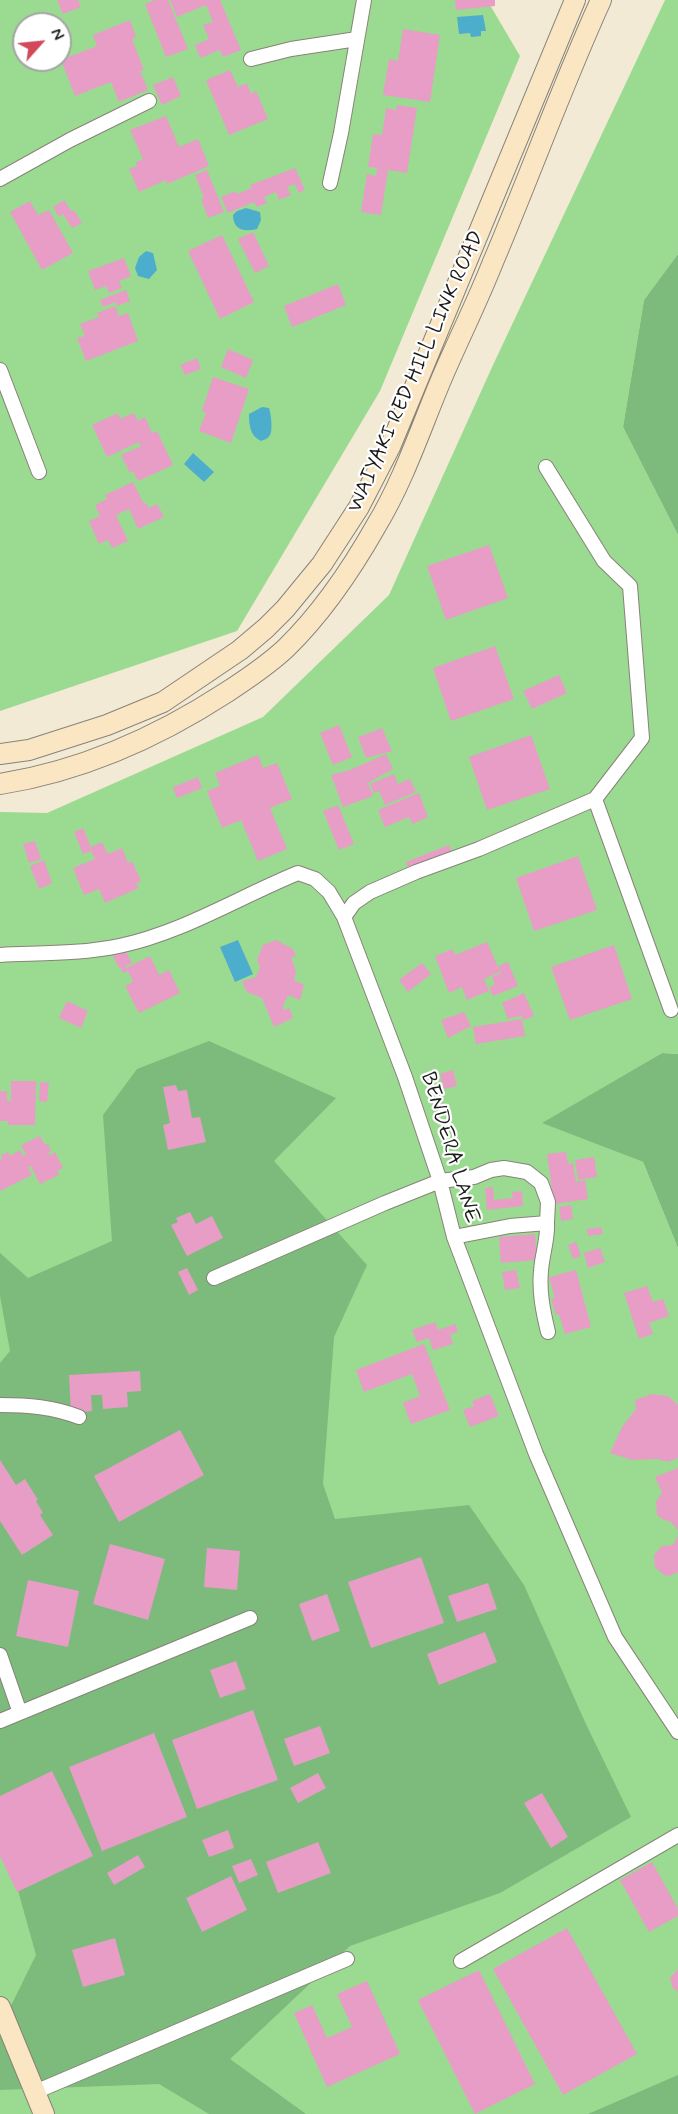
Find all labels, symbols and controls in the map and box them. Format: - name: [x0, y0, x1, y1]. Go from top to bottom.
- north arrow: [12, 12, 72, 72]
- text: N: [45, 25, 68, 44]
- street label: WAIYAKI RED HILL LINK ROAD: [343, 227, 491, 517]
- street label: BENDERA LANE: [414, 1069, 484, 1227]

